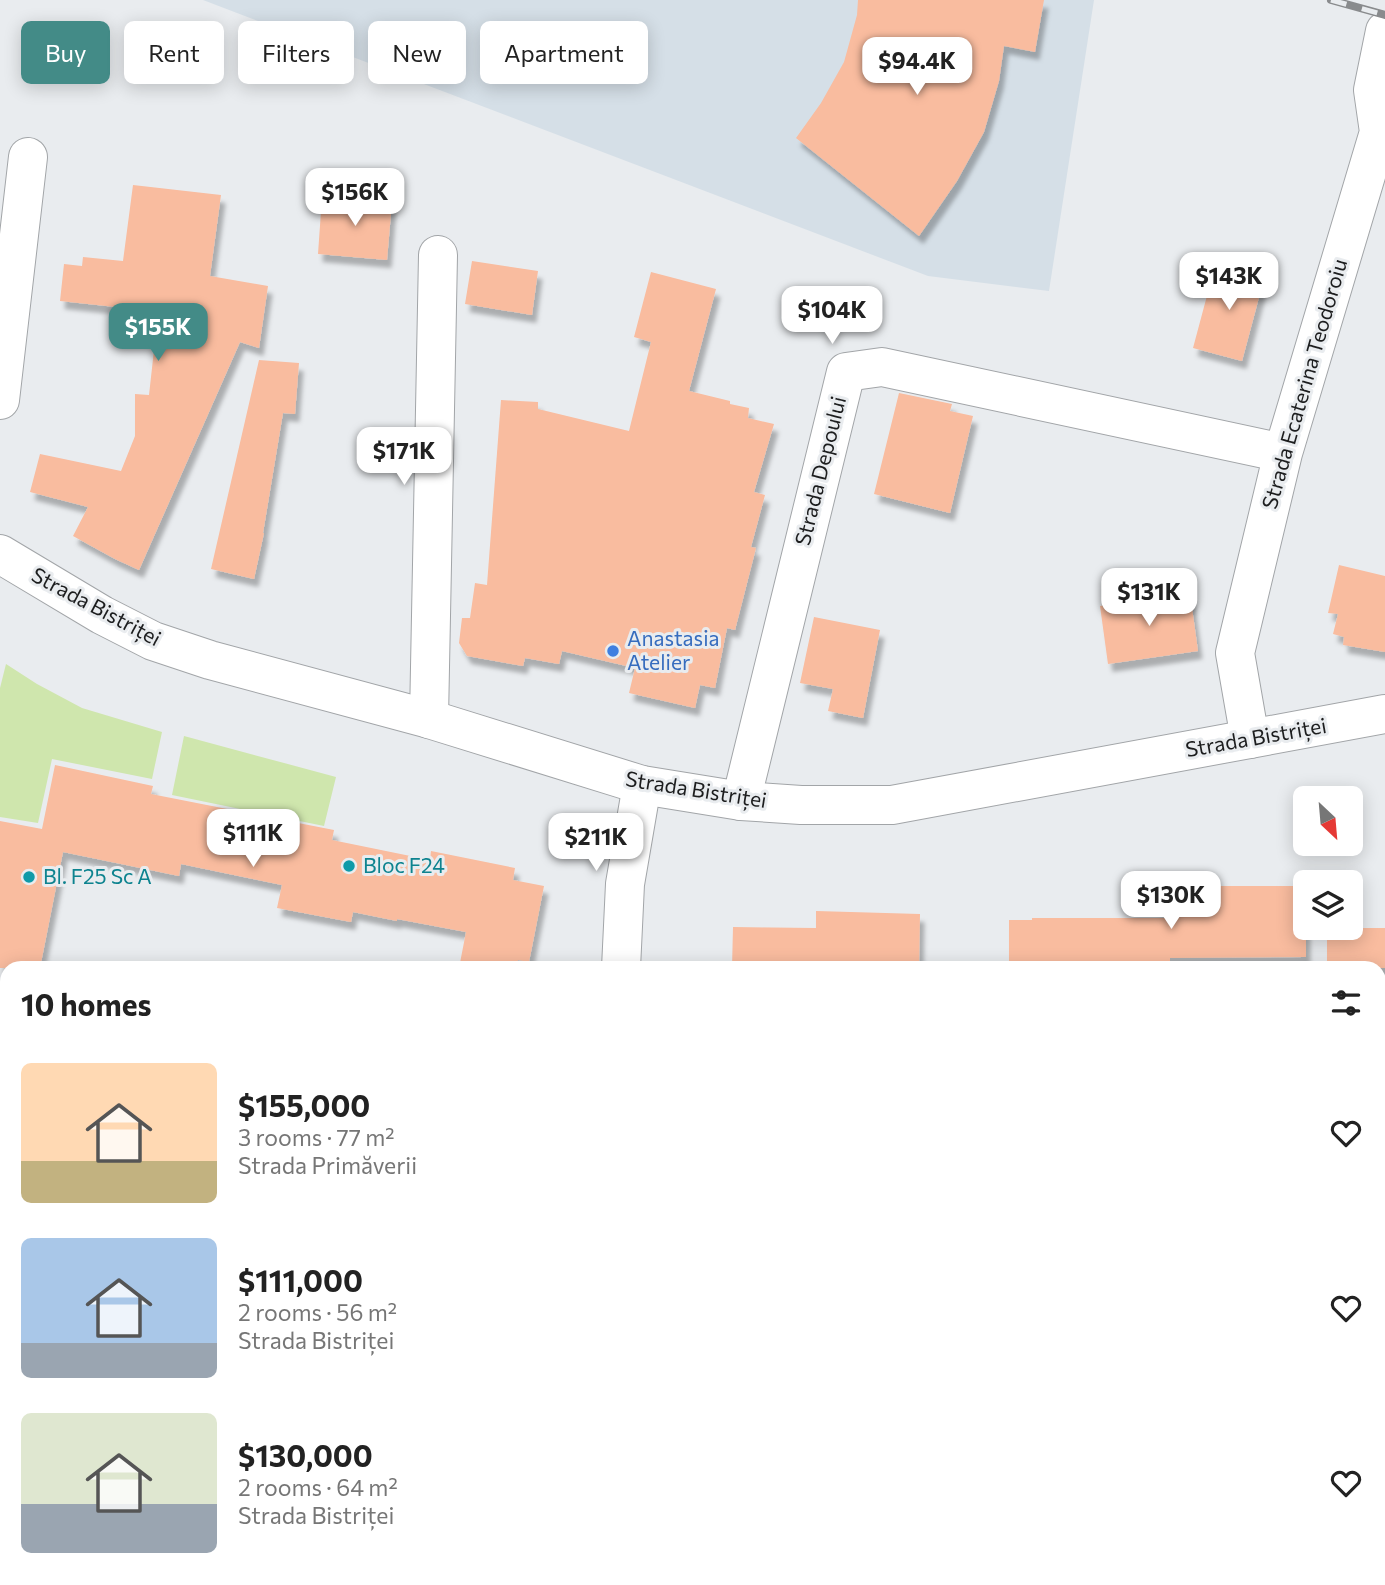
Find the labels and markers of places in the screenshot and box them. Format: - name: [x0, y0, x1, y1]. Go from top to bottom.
- pin: $94.4K: [860, 38, 974, 97]
- pin: $156K: [306, 168, 404, 228]
- pin: $143K: [1180, 252, 1278, 312]
- pin: $104K: [783, 286, 881, 346]
- pin: $155K: [109, 304, 207, 363]
- pin: $171K: [355, 428, 453, 487]
- pin: $131K: [1100, 568, 1198, 628]
- place label: Anastasia Atelier: [627, 625, 720, 674]
- marker: Anastasia Atelier: [605, 643, 621, 659]
- pin: $111K: [204, 810, 302, 869]
- pin: $211K: [547, 814, 645, 873]
- place label: Bloc F24: [363, 852, 445, 877]
- marker: Bloc F24: [341, 858, 357, 874]
- place label: Bl. F25 Sc A: [43, 863, 152, 888]
- marker: Bl. F25 Sc A: [21, 869, 37, 885]
- pin: $130K: [1122, 872, 1220, 931]

